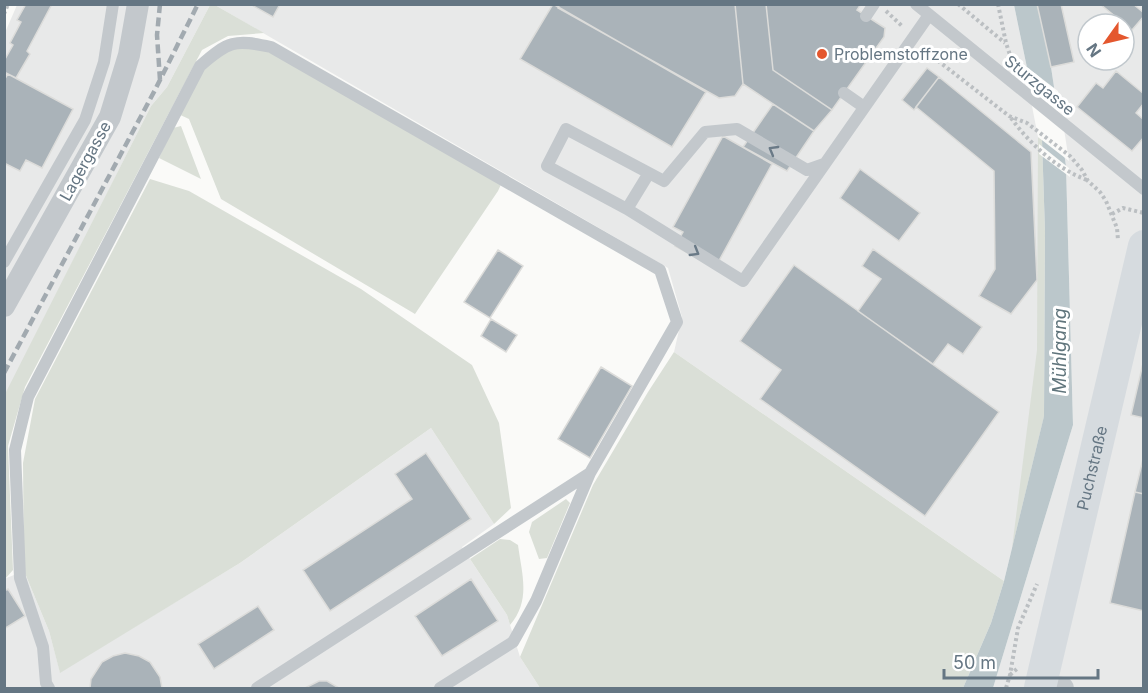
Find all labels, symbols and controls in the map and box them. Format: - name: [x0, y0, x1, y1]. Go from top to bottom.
- north arrow: [1076, 12, 1136, 72]
- text: N: [1082, 40, 1105, 61]
- place label: Problemstoffzone: [834, 44, 968, 64]
- marker: Problemstoffzone: [815, 47, 829, 61]
- street label: Sturzgasse: [1001, 51, 1079, 119]
- street label: Lagergasse: [55, 118, 115, 204]
- one-way arrow: [768, 146, 779, 158]
- one-way arrow: [689, 244, 699, 256]
- water label: Mühlgang: [1049, 308, 1070, 394]
- street label: Puchstraße: [1072, 424, 1111, 512]
- scale bar: [944, 642, 1098, 680]
- text: 50 m: [953, 652, 996, 673]

